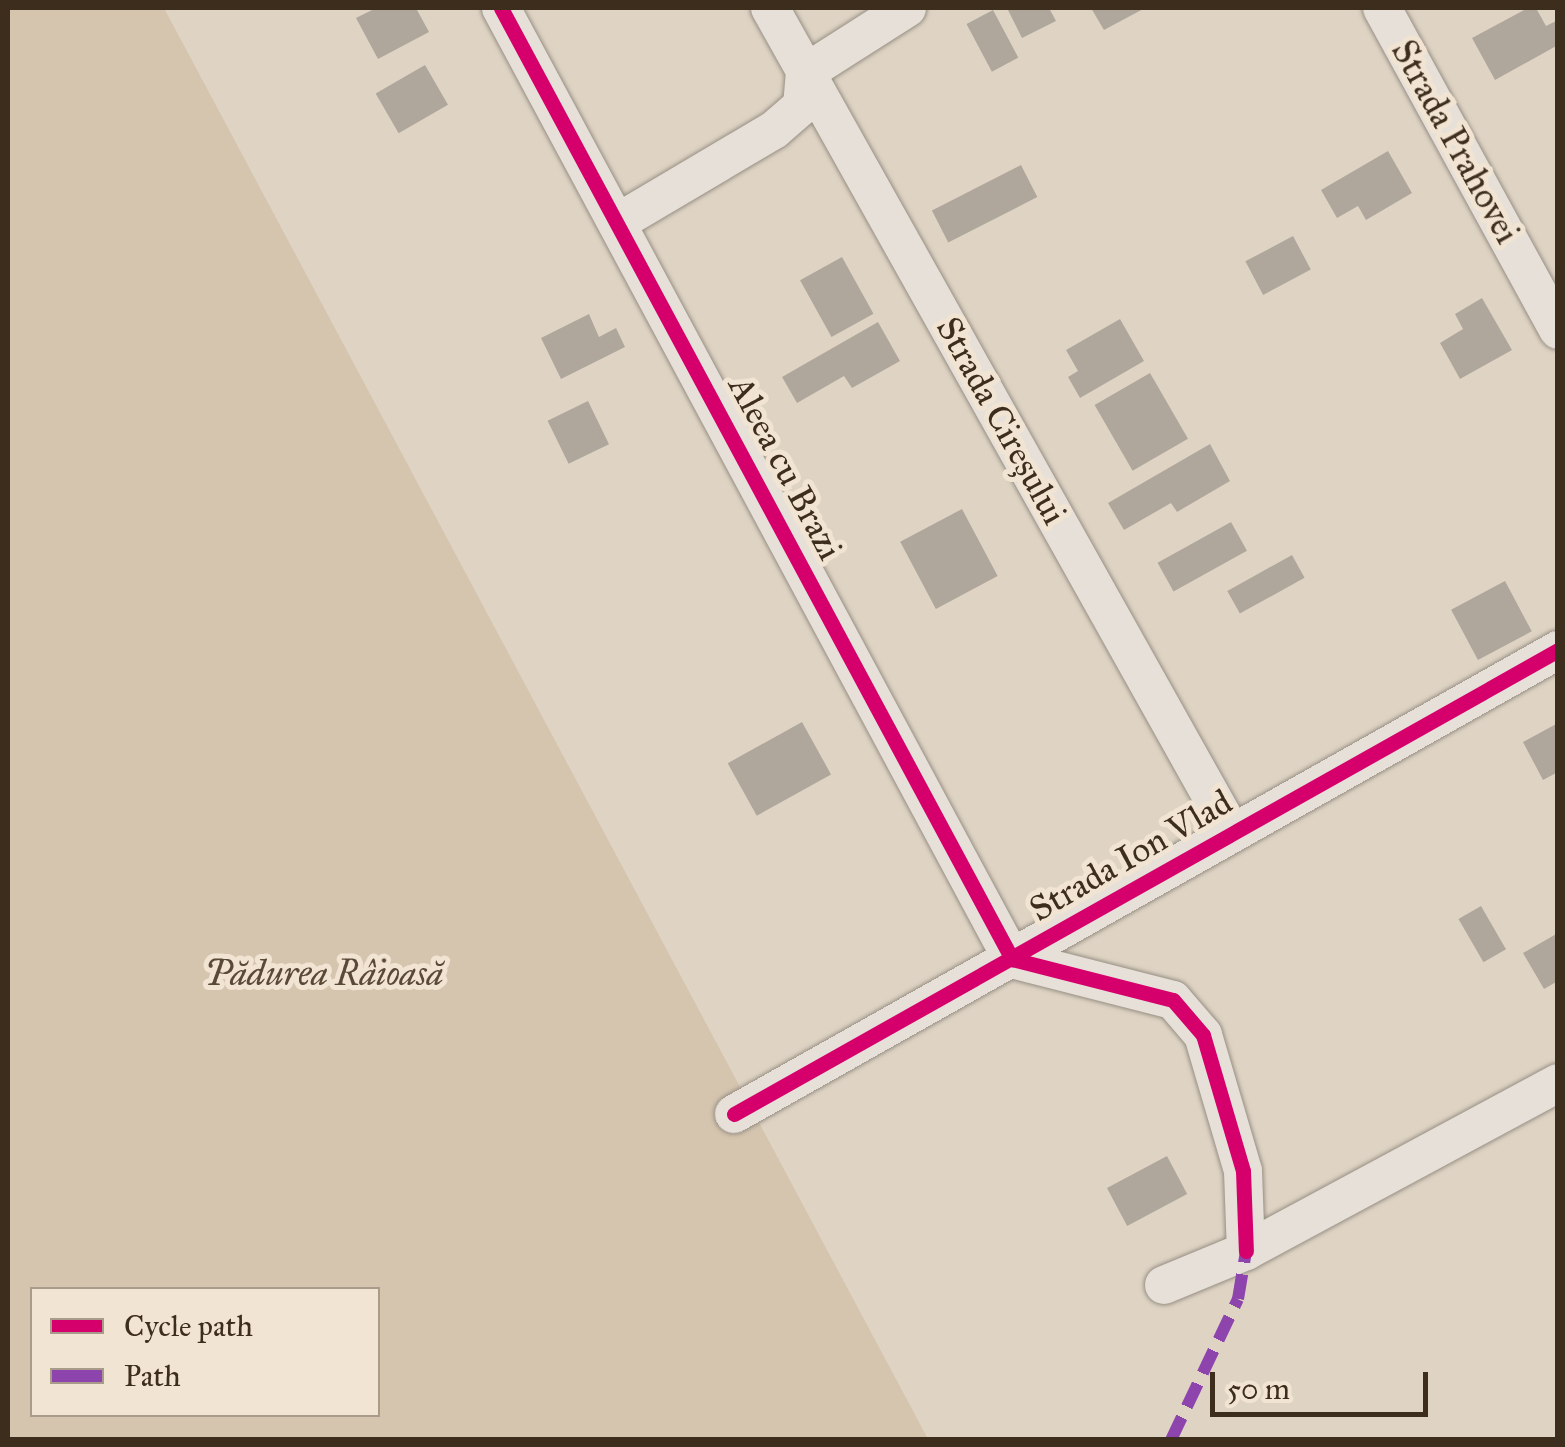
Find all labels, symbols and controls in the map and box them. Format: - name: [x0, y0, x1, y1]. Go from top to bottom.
- street label: Strada Prahovei: [1382, 33, 1528, 251]
- street label: Strada Cireșului: [927, 310, 1075, 532]
- street label: Aleea cu Brazi: [719, 369, 851, 567]
- street label: Strada Ion Vlad: [1022, 781, 1240, 931]
- park label: Pădurea Râioasă: [205, 953, 443, 995]
- legend: [30, 1287, 380, 1417]
- text: Cycle path: [124, 1308, 253, 1344]
- scale bar: [1215, 1352, 1432, 1414]
- text: Path: [124, 1358, 181, 1394]
- text: 50 m: [1227, 1371, 1290, 1407]

